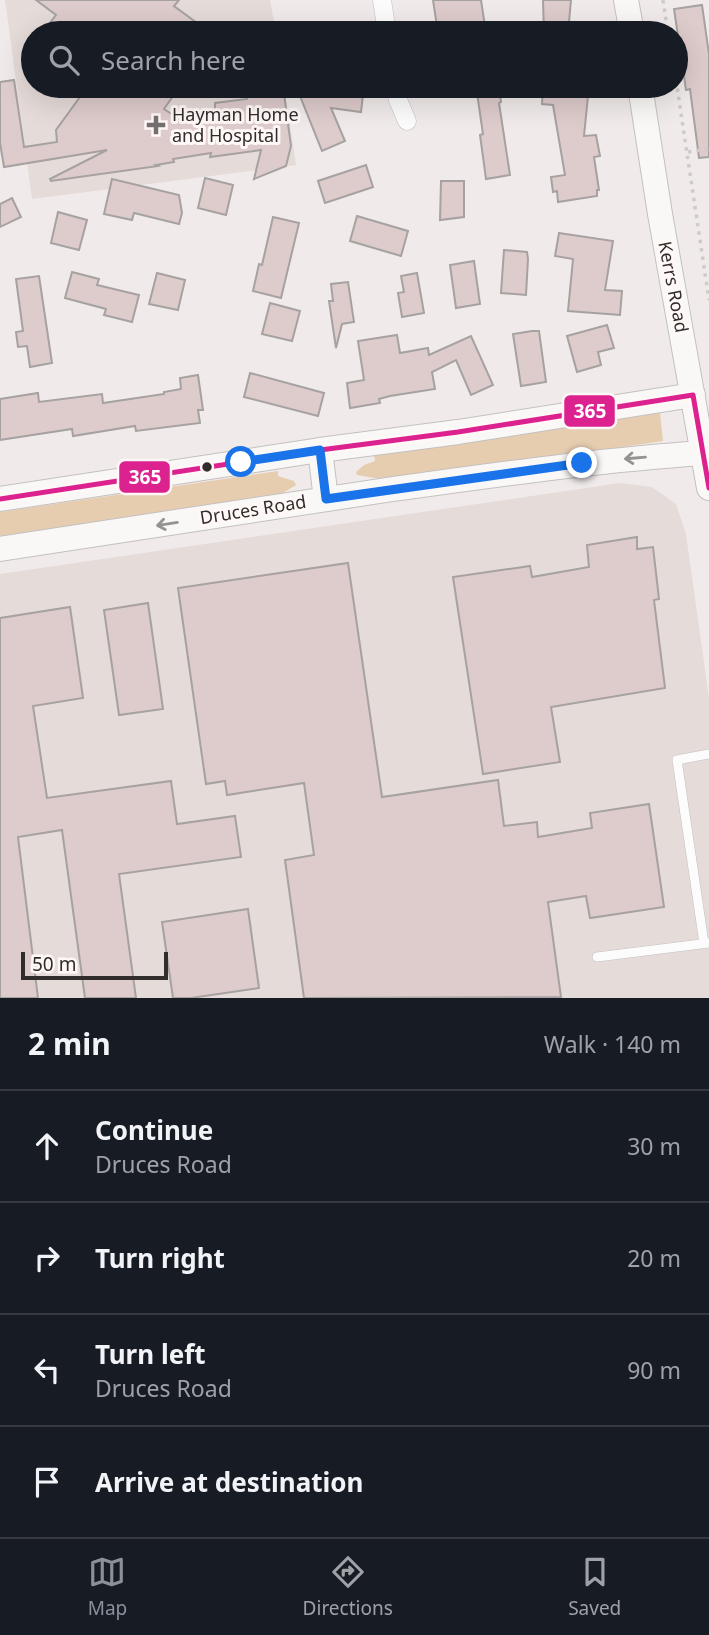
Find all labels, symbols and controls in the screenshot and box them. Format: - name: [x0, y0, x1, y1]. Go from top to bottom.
- search box: [21, 21, 688, 98]
- icon: search: [45, 41, 83, 79]
- text: Search here: [101, 42, 246, 78]
- place label: Hayman Home and Hospital: [172, 102, 299, 147]
- marker: Hayman Home and Hospital: [146, 115, 166, 135]
- street label: Kerrs Road: [653, 239, 695, 335]
- line badge: 365: [563, 394, 616, 428]
- text: 365: [574, 398, 606, 424]
- route start: [225, 446, 256, 477]
- route end: [566, 447, 597, 478]
- one-way arrow: [624, 452, 647, 465]
- line badge: 365: [118, 460, 171, 494]
- unlabelled marker: [200, 460, 214, 474]
- text: 365: [129, 464, 161, 490]
- street label: Druces Road: [198, 489, 308, 529]
- one-way arrow: [157, 517, 179, 530]
- scale bar: [21, 949, 168, 981]
- text: 50 m: [32, 951, 76, 977]
- text: 2 min: [28, 1023, 111, 1064]
- text: Walk · 140 m: [544, 1028, 681, 1060]
- text: Continue: [95, 1112, 213, 1148]
- icon: ahead: [28, 1127, 66, 1165]
- text: 30 m: [627, 1130, 681, 1162]
- text: Druces Road: [95, 1148, 232, 1180]
- icon: right: [28, 1239, 66, 1277]
- text: Turn right: [95, 1240, 225, 1276]
- text: 20 m: [627, 1242, 681, 1274]
- text: Turn left: [95, 1336, 206, 1372]
- icon: left: [28, 1351, 66, 1389]
- text: 90 m: [627, 1354, 681, 1386]
- text: Druces Road: [95, 1372, 232, 1404]
- icon: arrive: [28, 1463, 66, 1501]
- text: Arrive at destination: [95, 1464, 364, 1500]
- tab: Map: [88, 1553, 127, 1621]
- tab: Directions: [303, 1553, 393, 1621]
- tab: Saved: [568, 1553, 621, 1621]

